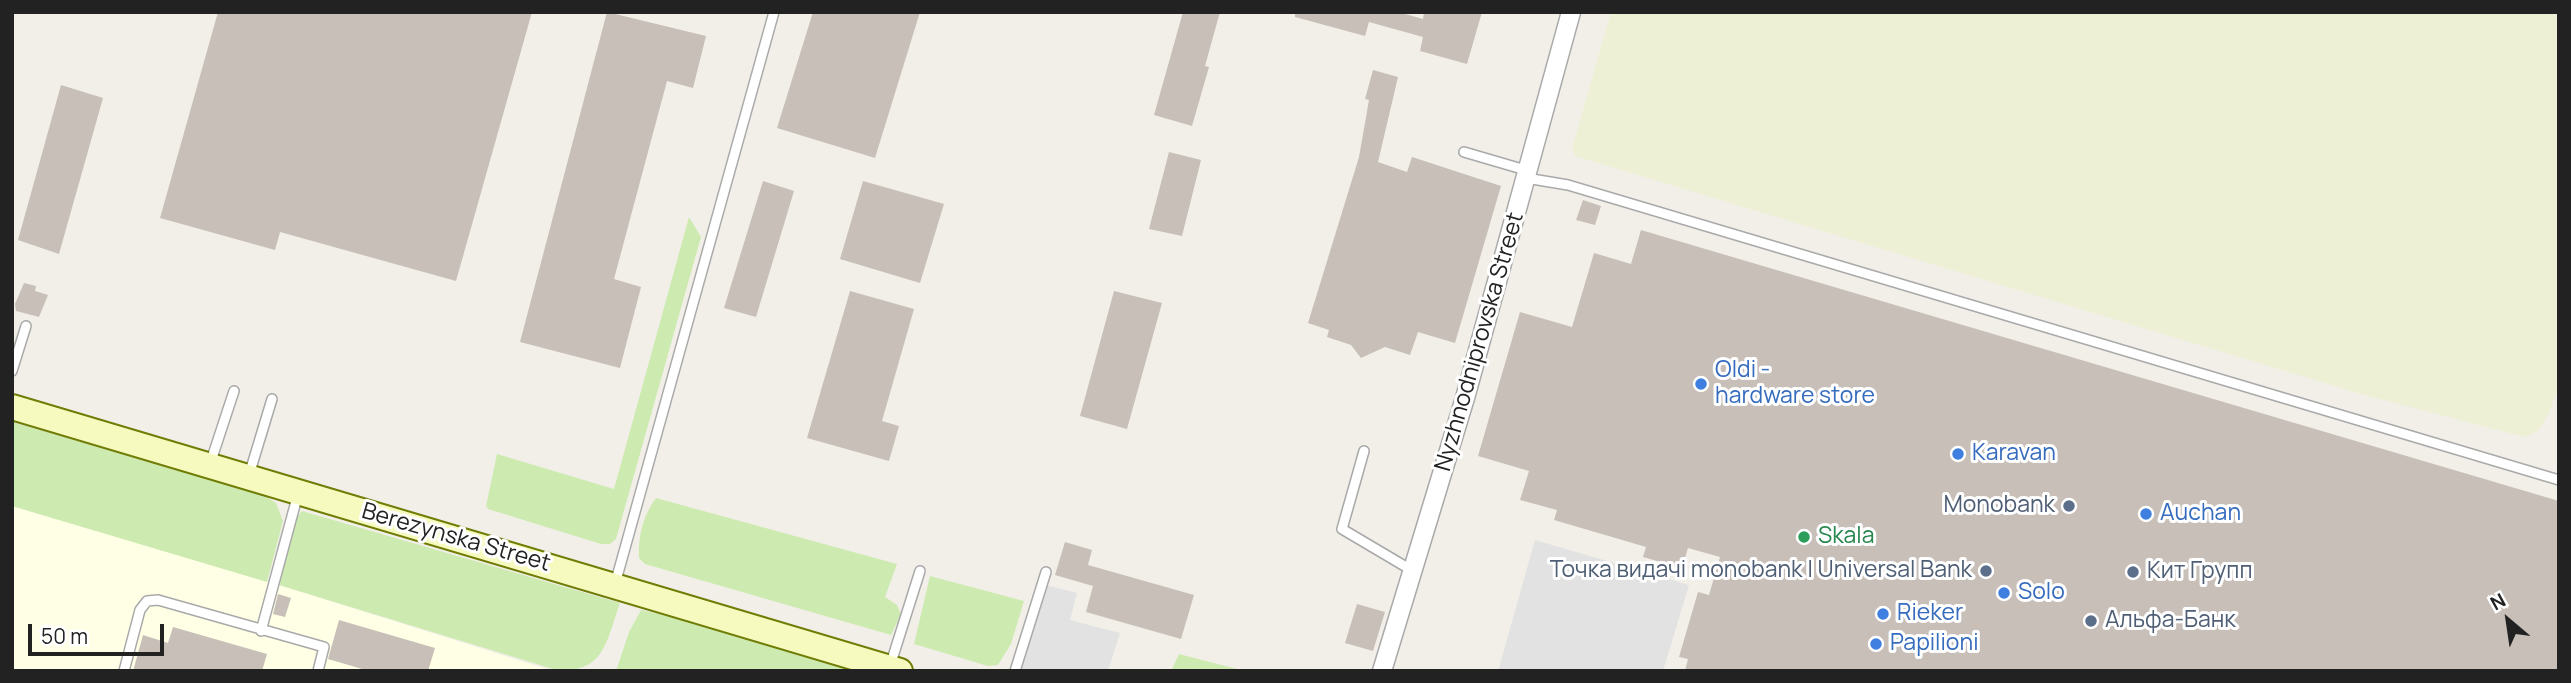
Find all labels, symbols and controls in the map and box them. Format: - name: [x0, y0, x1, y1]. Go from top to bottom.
- street label: Nyzhnodniprovska Street: [1430, 209, 1530, 475]
- place label: Oldi - hardware store: [1715, 357, 1875, 411]
- marker: Oldi - hardware store: [1693, 376, 1709, 392]
- place label: Karavan: [1972, 440, 2056, 468]
- marker: Karavan: [1950, 446, 1966, 462]
- place label: Monobank: [1943, 492, 2055, 520]
- street label: Berezynska Street: [358, 498, 554, 578]
- marker: Monobank: [2061, 498, 2077, 514]
- place label: Auchan: [2160, 500, 2241, 528]
- marker: Auchan: [2138, 506, 2154, 522]
- place label: Skala: [1818, 523, 1875, 551]
- marker: Skala: [1796, 529, 1812, 545]
- place label: Точка видачі monobank | Universal Bank: [1550, 557, 1972, 585]
- place label: Кит Групп: [2147, 558, 2252, 586]
- marker: Точка видачі monobank | Universal Bank: [1978, 563, 1994, 579]
- marker: Кит Групп: [2125, 564, 2141, 580]
- place label: Solo: [2018, 579, 2065, 607]
- marker: Solo: [1996, 585, 2012, 601]
- north arrow: [2473, 585, 2543, 655]
- text: N: [2486, 587, 2510, 616]
- place label: Rieker: [1897, 600, 1963, 628]
- marker: Rieker: [1875, 606, 1891, 622]
- place label: Альфа-Банк: [2105, 607, 2236, 635]
- scale bar: [32, 610, 168, 654]
- marker: Альфа-Банк: [2083, 613, 2099, 629]
- text: 50 m: [41, 622, 88, 650]
- place label: Papilioni: [1890, 630, 1978, 658]
- marker: Papilioni: [1868, 636, 1884, 652]

